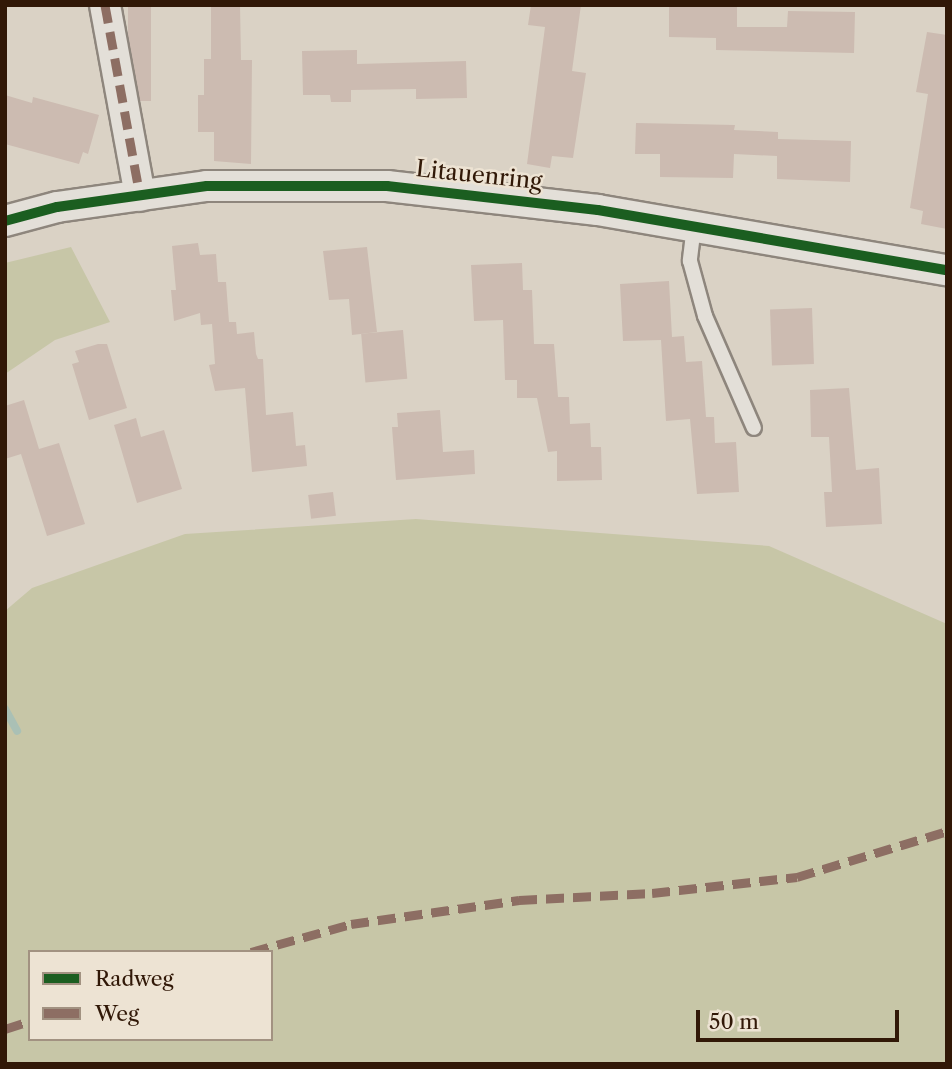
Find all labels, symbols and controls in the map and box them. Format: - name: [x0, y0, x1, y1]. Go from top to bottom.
- street label: Litauenring: [414, 155, 544, 195]
- legend: [28, 950, 273, 1041]
- text: Radweg: [95, 966, 174, 991]
- scale bar: [700, 996, 903, 1040]
- text: Weg: [95, 1001, 139, 1026]
- text: 50 m: [709, 1009, 759, 1034]

